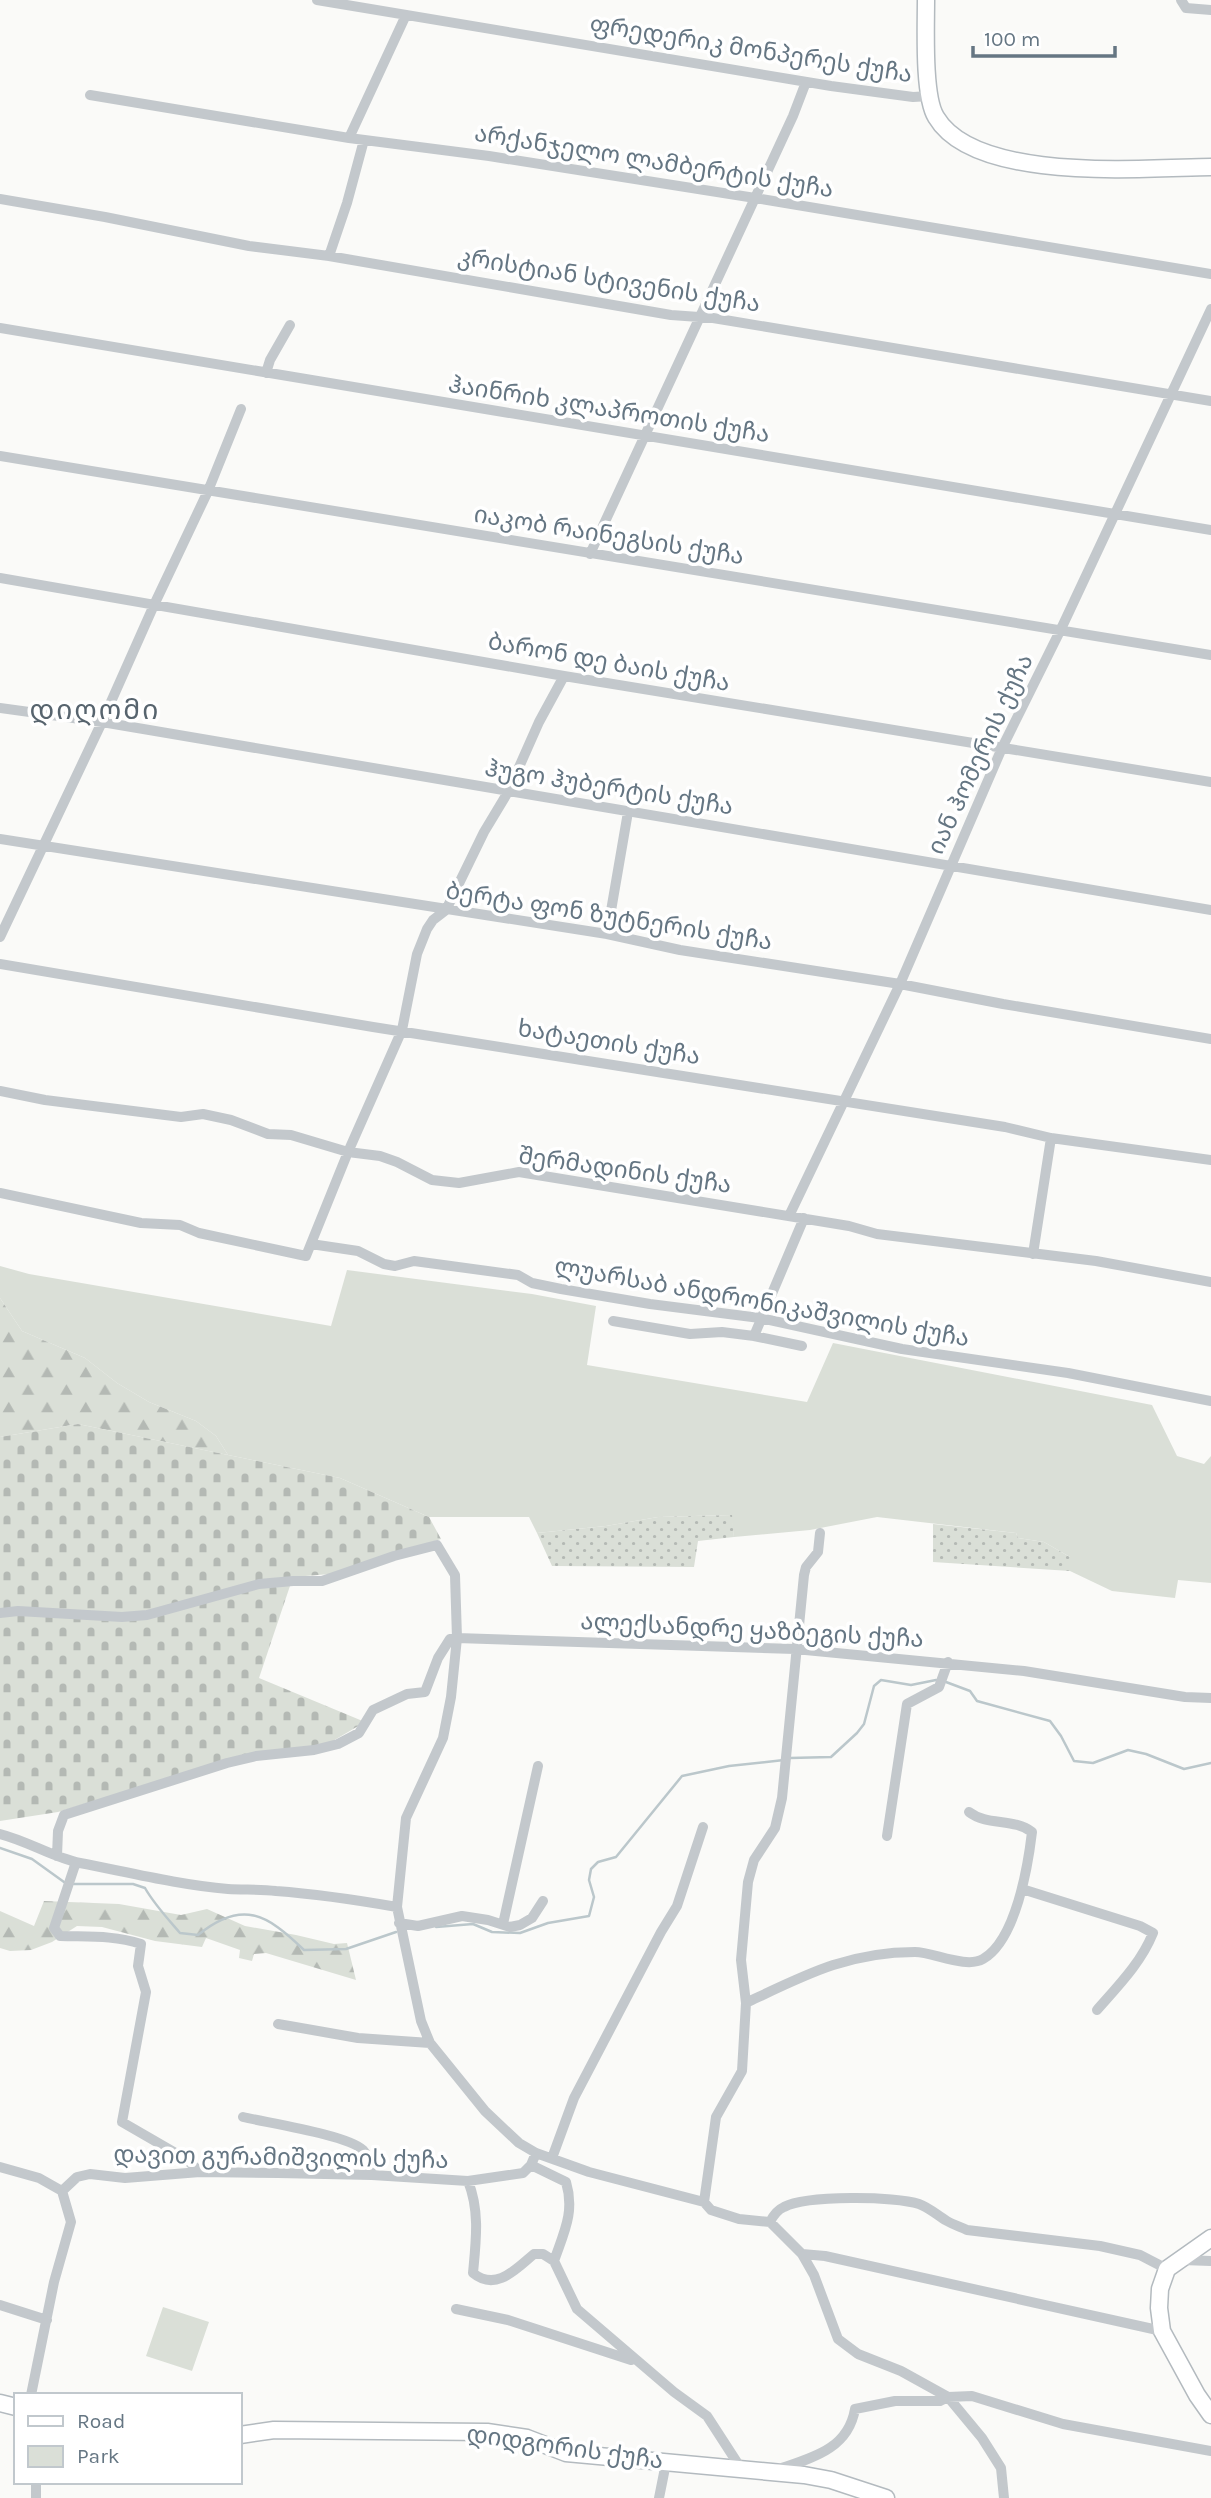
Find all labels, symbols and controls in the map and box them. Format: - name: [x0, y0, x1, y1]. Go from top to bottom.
- street label: ფრედერიკ მონპერეს ქუჩა: [588, 10, 914, 88]
- scale bar: [973, 14, 1115, 58]
- text: 100 m: [984, 27, 1041, 51]
- street label: არქანჯელო ლამბერტის ქუჩა: [473, 119, 835, 203]
- street label: კრისტიან სტივენის ქუჩა: [456, 242, 762, 318]
- street label: ჰაინრიხ კლაპროთის ქუჩა: [446, 370, 772, 448]
- street label: იაკობ რაინეგსის ქუჩა: [472, 500, 746, 570]
- street label: ბარონ დე ბაის ქუჩა: [486, 627, 732, 697]
- street label: იან ჰომერის ქუჩა: [921, 650, 1039, 858]
- district label: დიღომი: [30, 693, 160, 726]
- street label: ჰუგო ჰუბერტის ქუჩა: [483, 754, 735, 820]
- street label: ბერტა ფონ ზუტნერის ქუჩა: [444, 876, 774, 956]
- street label: ხატაეთის ქუჩა: [516, 1014, 702, 1070]
- street label: შერმადინის ქუჩა: [517, 1141, 733, 1199]
- street label: ლუარსაბ ანდრონიკაშვილის ქუჩა: [552, 1252, 972, 1352]
- street label: ალექსანდრე ყაზბეგის ქუჩა: [580, 1607, 924, 1653]
- street label: დავით გურამიშვილის ქუჩა: [113, 2140, 449, 2174]
- legend: [14, 2393, 242, 2484]
- text: Road: [77, 2409, 125, 2433]
- street label: დიდგორის ქუჩა: [465, 2419, 665, 2475]
- text: Park: [77, 2444, 120, 2468]

